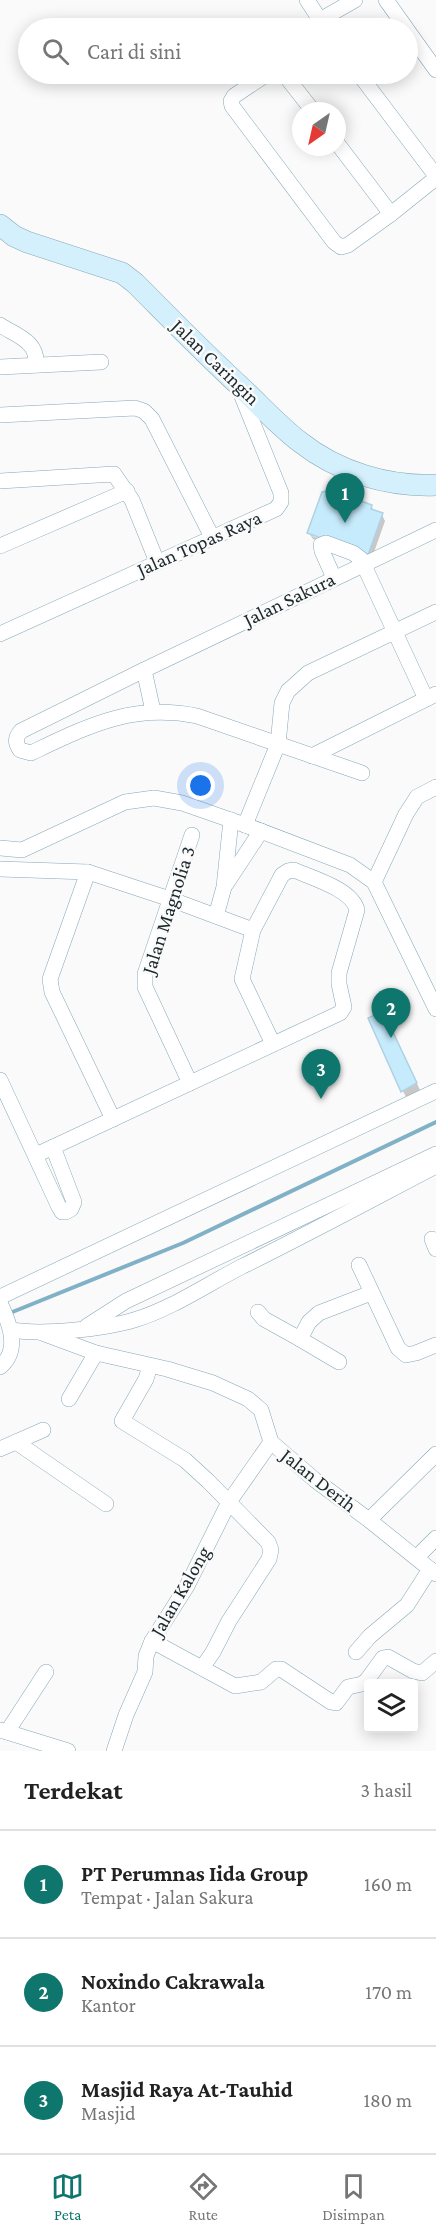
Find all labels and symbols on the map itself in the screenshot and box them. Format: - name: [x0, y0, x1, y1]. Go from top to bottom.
- north arrow: [292, 102, 346, 156]
- street label: Jalan Caringin: [165, 313, 265, 410]
- pin: 1: [326, 474, 364, 523]
- street label: Jalan Topas Raya: [131, 506, 265, 582]
- street label: Jalan Sakura: [238, 567, 339, 632]
- your location: [186, 771, 215, 800]
- street label: Jalan Magnolia 3: [136, 843, 200, 979]
- pin: 2: [372, 988, 410, 1038]
- pin: 3: [302, 1050, 340, 1099]
- street label: Jalan Derih: [275, 1443, 361, 1517]
- street label: Jalan Kalong: [144, 1542, 216, 1642]

